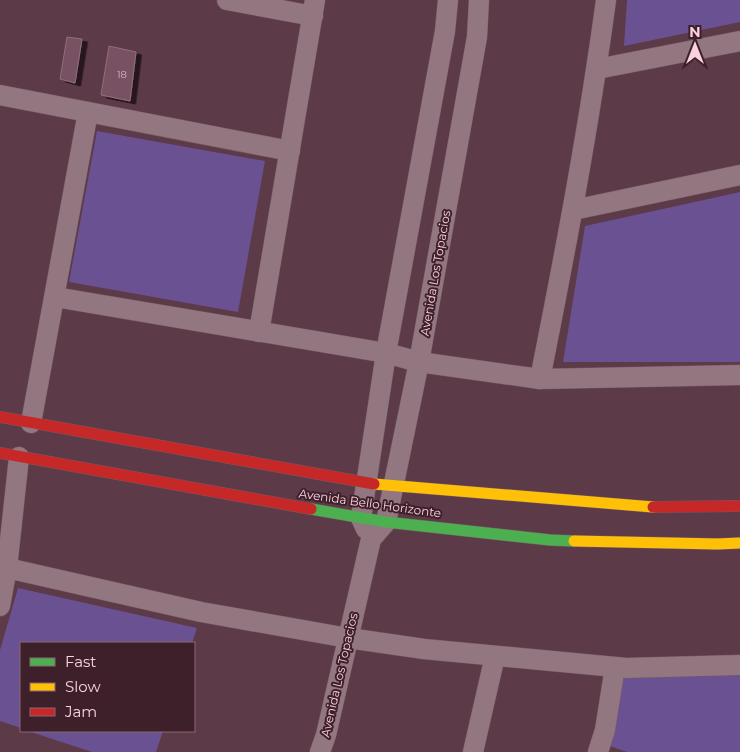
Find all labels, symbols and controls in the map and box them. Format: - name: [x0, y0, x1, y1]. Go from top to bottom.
- north arrow: [670, 20, 720, 70]
- text: N: [689, 23, 701, 41]
- house number: 18: [117, 68, 127, 81]
- street label: Avenida Los Topacios: [417, 209, 453, 337]
- street label: Avenida Bello Horizonte: [298, 486, 442, 520]
- street label: Avenida Los Topacios: [317, 611, 361, 739]
- legend: [20, 642, 195, 732]
- text: Fast: [65, 652, 96, 671]
- text: Slow: [65, 677, 101, 696]
- text: Jam: [64, 702, 97, 721]

